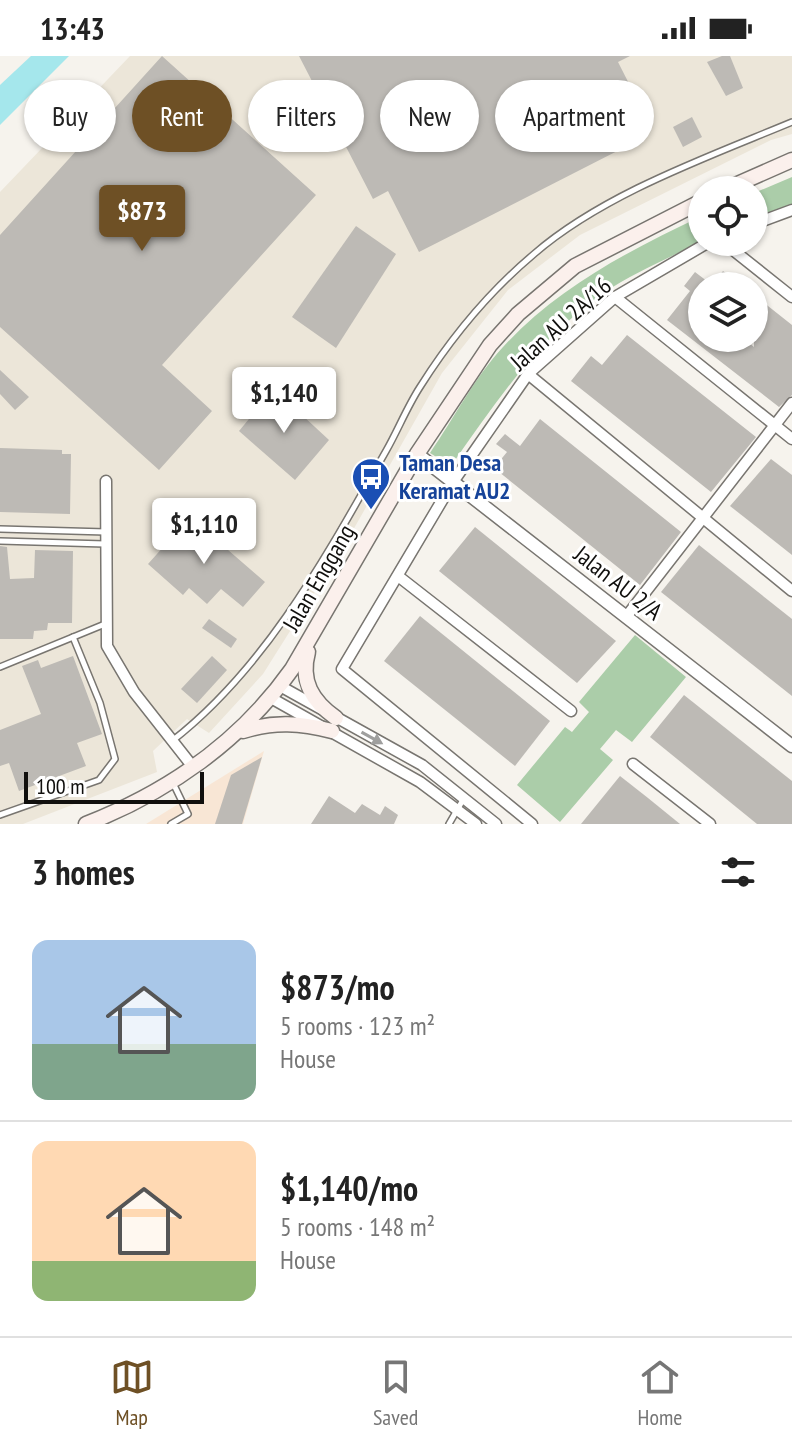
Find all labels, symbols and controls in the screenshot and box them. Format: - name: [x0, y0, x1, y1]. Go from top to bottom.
- text: 13:43: [40, 9, 105, 48]
- chip: Buy: [24, 80, 116, 152]
- chip: Rent: [132, 80, 232, 152]
- chip: Filters: [248, 80, 364, 152]
- chip: New: [380, 80, 479, 152]
- chip: Apartment: [495, 80, 654, 152]
- map controls: [688, 176, 768, 352]
- button: locate: [688, 176, 768, 256]
- pin: $873: [95, 185, 189, 253]
- text: $873: [117, 194, 167, 227]
- street label: Jalan AU 2A/16: [503, 270, 618, 378]
- button: layers: [688, 272, 768, 352]
- pin: $1,140: [219, 367, 349, 435]
- text: $1,140: [250, 376, 318, 409]
- place label: Taman Desa Keramat AU2: [399, 447, 510, 506]
- bus stop icon: Taman Desa Keramat AU2: [350, 456, 392, 511]
- pin: $1,110: [139, 498, 269, 566]
- text: $1,110: [170, 507, 238, 540]
- street label: Jalan Enggang: [275, 519, 362, 638]
- street label: Jalan AU 2/A: [567, 538, 669, 627]
- one-way arrow: [361, 731, 384, 745]
- scale bar: [24, 768, 204, 804]
- text: 100 m: [36, 772, 85, 800]
- text: 3 homes: [32, 850, 135, 894]
- icon: filters: [716, 850, 760, 894]
- text: $873/mo: [280, 965, 395, 1009]
- icon: home: [96, 972, 192, 1068]
- text: 5 rooms · 123 m²: [280, 1009, 435, 1042]
- text: House: [280, 1042, 336, 1075]
- text: $1,140/mo: [280, 1166, 418, 1210]
- icon: home: [96, 1173, 192, 1269]
- text: 5 rooms · 148 m²: [280, 1210, 435, 1243]
- text: House: [280, 1243, 336, 1276]
- tab: Map: [110, 1355, 154, 1431]
- tab: Saved: [373, 1355, 418, 1431]
- tab: Home: [638, 1355, 682, 1431]

